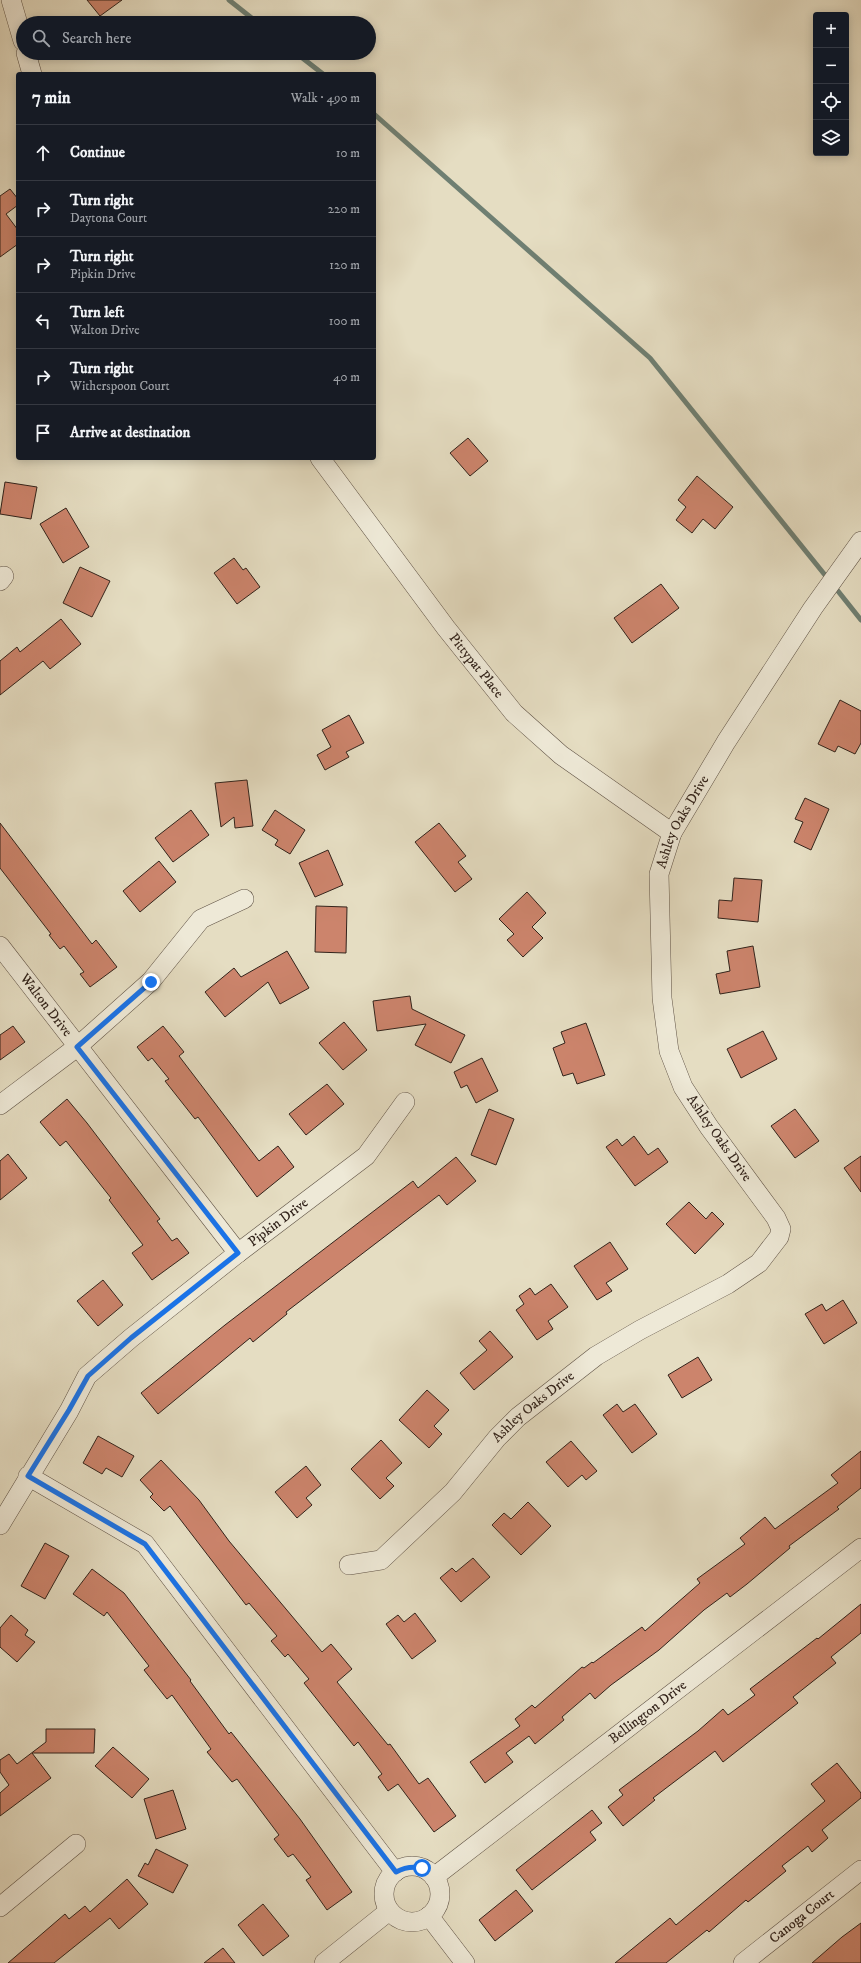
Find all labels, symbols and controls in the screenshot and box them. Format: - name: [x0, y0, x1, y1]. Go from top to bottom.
- map controls: [813, 12, 849, 156]
- button: +: [813, 12, 849, 48]
- search box: [16, 16, 376, 60]
- icon: search: [30, 27, 52, 49]
- text: Search here: [62, 29, 131, 48]
- button: −: [813, 48, 849, 84]
- button: locate: [813, 84, 849, 120]
- text: 7 min: [32, 87, 71, 109]
- text: Walk · 490 m: [291, 90, 360, 106]
- button: layers: [813, 120, 849, 156]
- icon: ahead: [32, 142, 54, 164]
- text: Continue: [70, 143, 125, 162]
- text: 10 m: [336, 145, 360, 161]
- text: Turn right: [70, 191, 133, 210]
- icon: right: [32, 198, 54, 220]
- text: 220 m: [328, 201, 360, 217]
- text: Daytona Court: [70, 210, 147, 226]
- text: Turn right: [70, 247, 133, 266]
- icon: right: [32, 254, 54, 276]
- text: 120 m: [329, 257, 360, 273]
- text: Pipkin Drive: [70, 266, 136, 282]
- text: Turn left: [70, 303, 124, 322]
- icon: left: [32, 310, 54, 332]
- text: 100 m: [329, 313, 360, 329]
- text: Walton Drive: [70, 322, 140, 338]
- text: Turn right: [70, 359, 133, 378]
- icon: right: [32, 366, 54, 388]
- text: 40 m: [333, 369, 360, 385]
- text: Witherspoon Court: [70, 378, 170, 394]
- icon: arrive: [32, 422, 54, 444]
- text: Arrive at destination: [70, 423, 190, 442]
- street label: Pittypat Place: [445, 630, 508, 702]
- street label: Ashley Oaks Drive: [652, 772, 713, 871]
- street label: Walton Drive: [15, 969, 76, 1041]
- route end: [142, 973, 160, 991]
- street label: Ashley Oaks Drive: [682, 1091, 756, 1185]
- street label: Pipkin Drive: [245, 1194, 312, 1251]
- street label: Ashley Oaks Drive: [488, 1367, 578, 1447]
- street label: Bellington Drive: [605, 1676, 691, 1748]
- route start: [413, 1859, 431, 1877]
- street label: Canoga Court: [766, 1885, 838, 1948]

